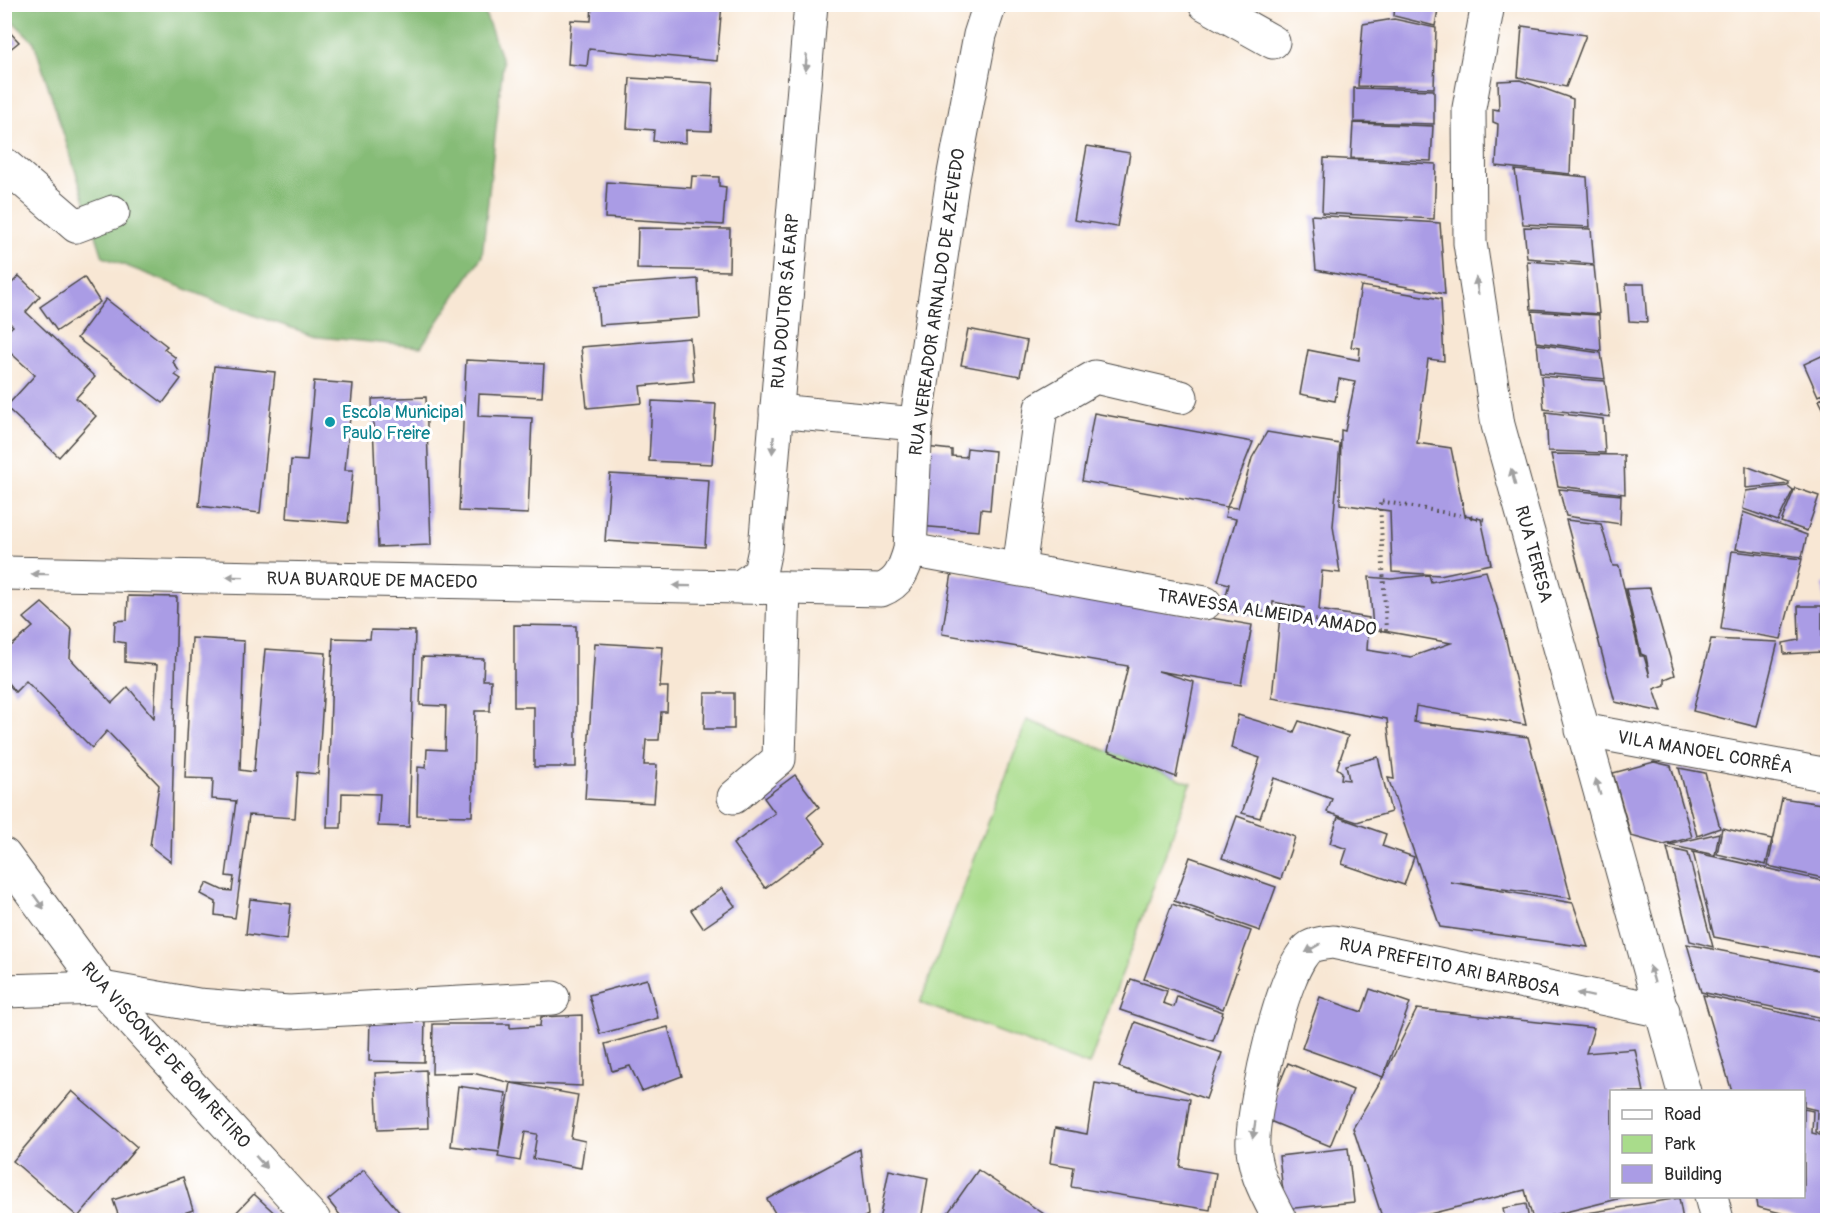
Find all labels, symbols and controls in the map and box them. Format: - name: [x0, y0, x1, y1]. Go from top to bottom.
- one-way arrow: [801, 53, 811, 72]
- street label: RUA VEREADOR ARNALDO DE AZEVEDO: [905, 147, 970, 457]
- street label: RUA DOUTOR SÁ EARP: [766, 212, 805, 390]
- one-way arrow: [1472, 276, 1481, 295]
- place label: Escola Municipal Paulo Freire: [342, 401, 464, 445]
- marker: Escola Municipal Paulo Freire: [323, 415, 337, 429]
- one-way arrow: [768, 436, 778, 455]
- one-way arrow: [1507, 468, 1517, 487]
- street label: RUA TERESA: [1510, 503, 1558, 605]
- street label: RUA BUARQUE DE MACEDO: [266, 567, 478, 594]
- one-way arrow: [30, 569, 49, 578]
- one-way arrow: [225, 572, 244, 582]
- one-way arrow: [672, 581, 691, 590]
- street label: TRAVESSA ALMEIDA AMADO: [1156, 584, 1378, 641]
- street label: VILA MANOEL CORRÊA: [1615, 726, 1795, 779]
- one-way arrow: [1593, 778, 1602, 796]
- one-way arrow: [33, 894, 45, 910]
- street label: RUA PREFEITO ARI BARBOSA: [1337, 933, 1563, 1002]
- one-way arrow: [1304, 943, 1321, 953]
- street label: RUA VISCONDE DE BOM RETIRO: [76, 958, 255, 1153]
- one-way arrow: [1647, 965, 1656, 983]
- one-way arrow: [1575, 989, 1594, 999]
- legend: [1610, 1090, 1805, 1198]
- text: Road: [1664, 1103, 1701, 1126]
- one-way arrow: [1250, 1120, 1259, 1139]
- text: Park: [1664, 1133, 1696, 1156]
- one-way arrow: [254, 1154, 267, 1169]
- text: Building: [1664, 1163, 1722, 1186]

